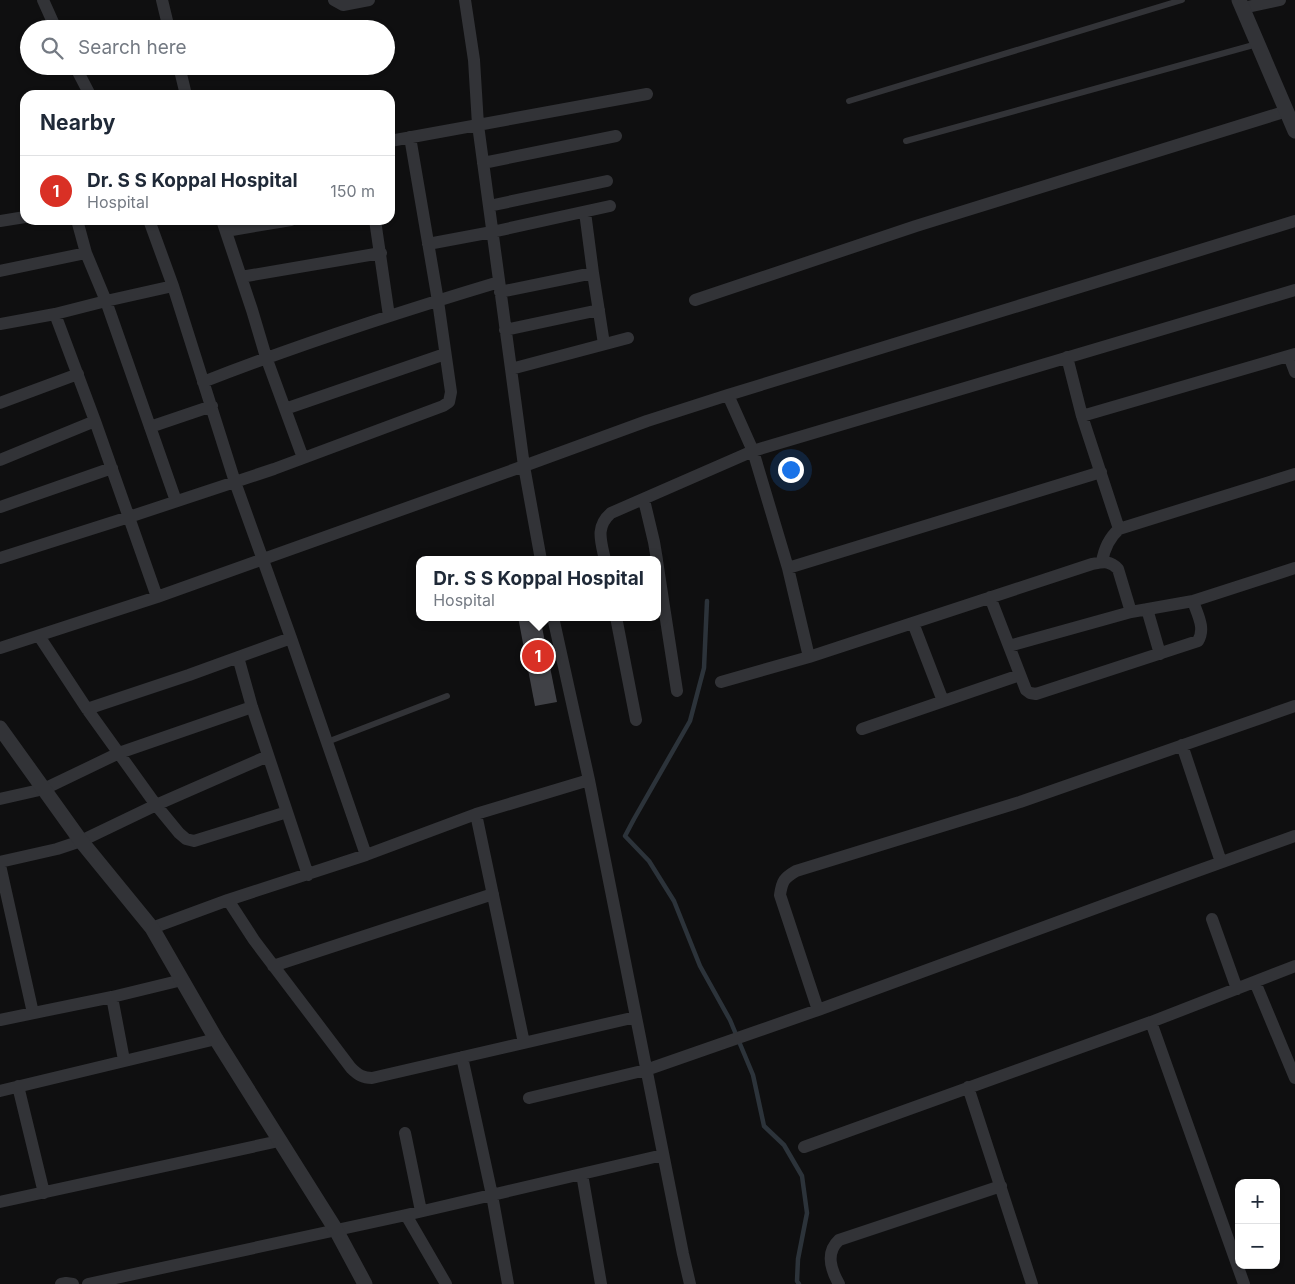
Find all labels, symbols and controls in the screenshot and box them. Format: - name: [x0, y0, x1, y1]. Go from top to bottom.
- search box: [20, 20, 395, 75]
- icon: search: [38, 34, 66, 62]
- text: Search here: [78, 36, 187, 59]
- text: Nearby: [40, 110, 115, 135]
- text: Dr. S S Koppal Hospital: [87, 169, 298, 192]
- text: 1: [53, 181, 59, 201]
- text: 150 m: [330, 181, 375, 201]
- text: Hospital: [87, 192, 149, 212]
- your location: [778, 457, 804, 483]
- popup: [416, 556, 661, 621]
- text: Dr. S S Koppal Hospital: [433, 567, 644, 590]
- text: Hospital: [433, 590, 495, 610]
- pin: 1: [522, 637, 554, 675]
- map controls: [1235, 1179, 1280, 1269]
- button: +: [1235, 1179, 1280, 1224]
- button: −: [1235, 1224, 1280, 1269]

